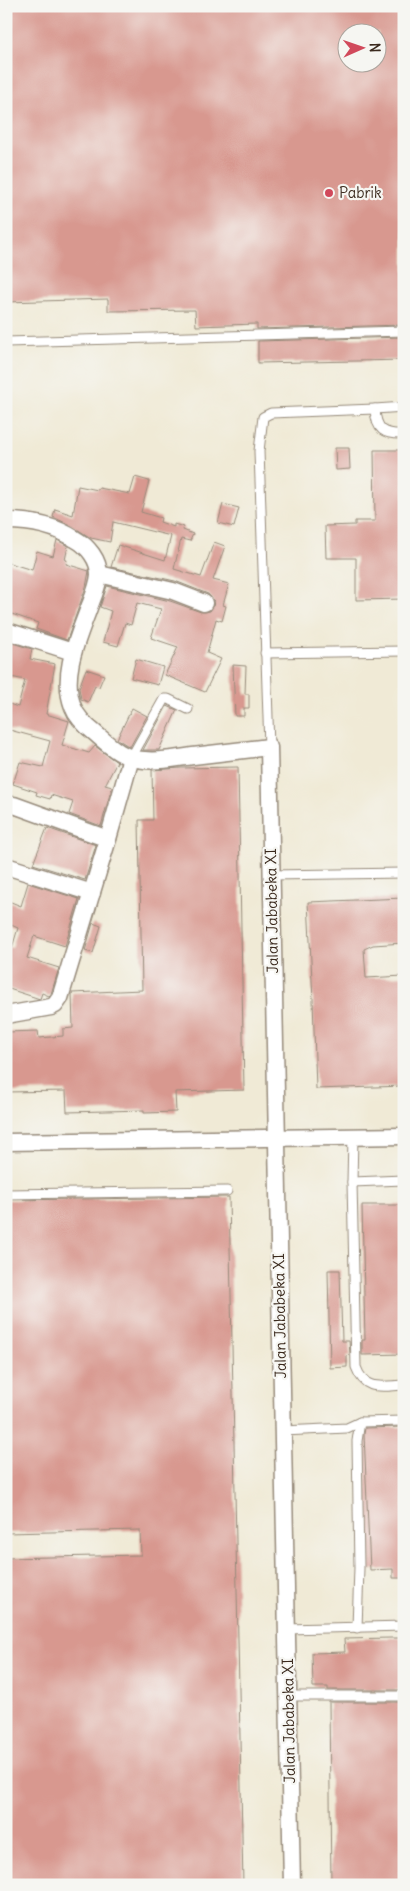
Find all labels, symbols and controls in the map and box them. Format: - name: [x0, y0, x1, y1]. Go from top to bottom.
- north arrow: [338, 22, 388, 72]
- text: N: [366, 42, 384, 53]
- place label: Pabrik: [339, 183, 382, 202]
- marker: Pabrik: [323, 187, 335, 199]
- street label: Jalan Jababeka XI: [261, 848, 282, 974]
- street label: Jalan Jababeka XI: [269, 1253, 290, 1379]
- street label: Jalan Jababeka XI: [278, 1658, 299, 1784]

